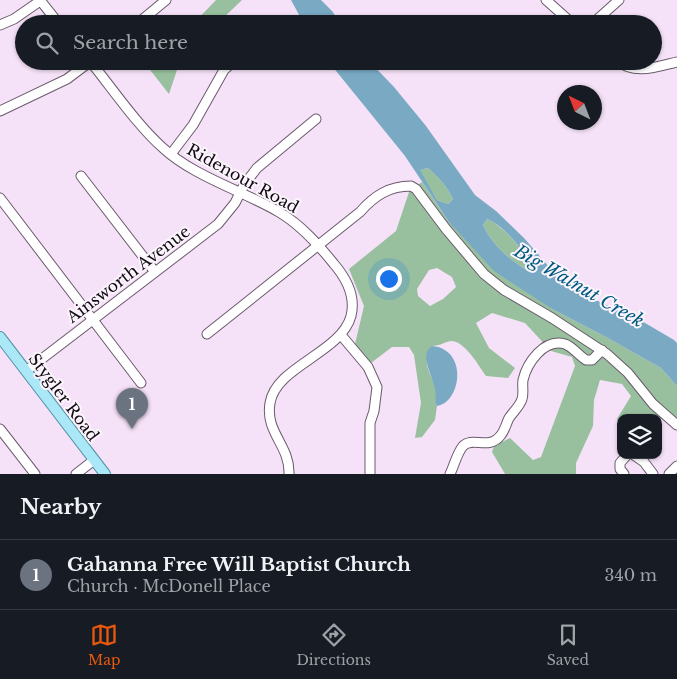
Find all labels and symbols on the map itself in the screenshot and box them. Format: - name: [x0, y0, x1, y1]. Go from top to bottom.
- north arrow: [557, 85, 602, 130]
- street label: Ridenour Road: [184, 139, 303, 217]
- street label: Ainsworth Avenue: [62, 221, 194, 328]
- water label: Big Walnut Creek: [509, 239, 648, 332]
- your location: [376, 266, 402, 292]
- street label: Stygler Road: [25, 349, 104, 445]
- pin: 1: [116, 388, 148, 429]

